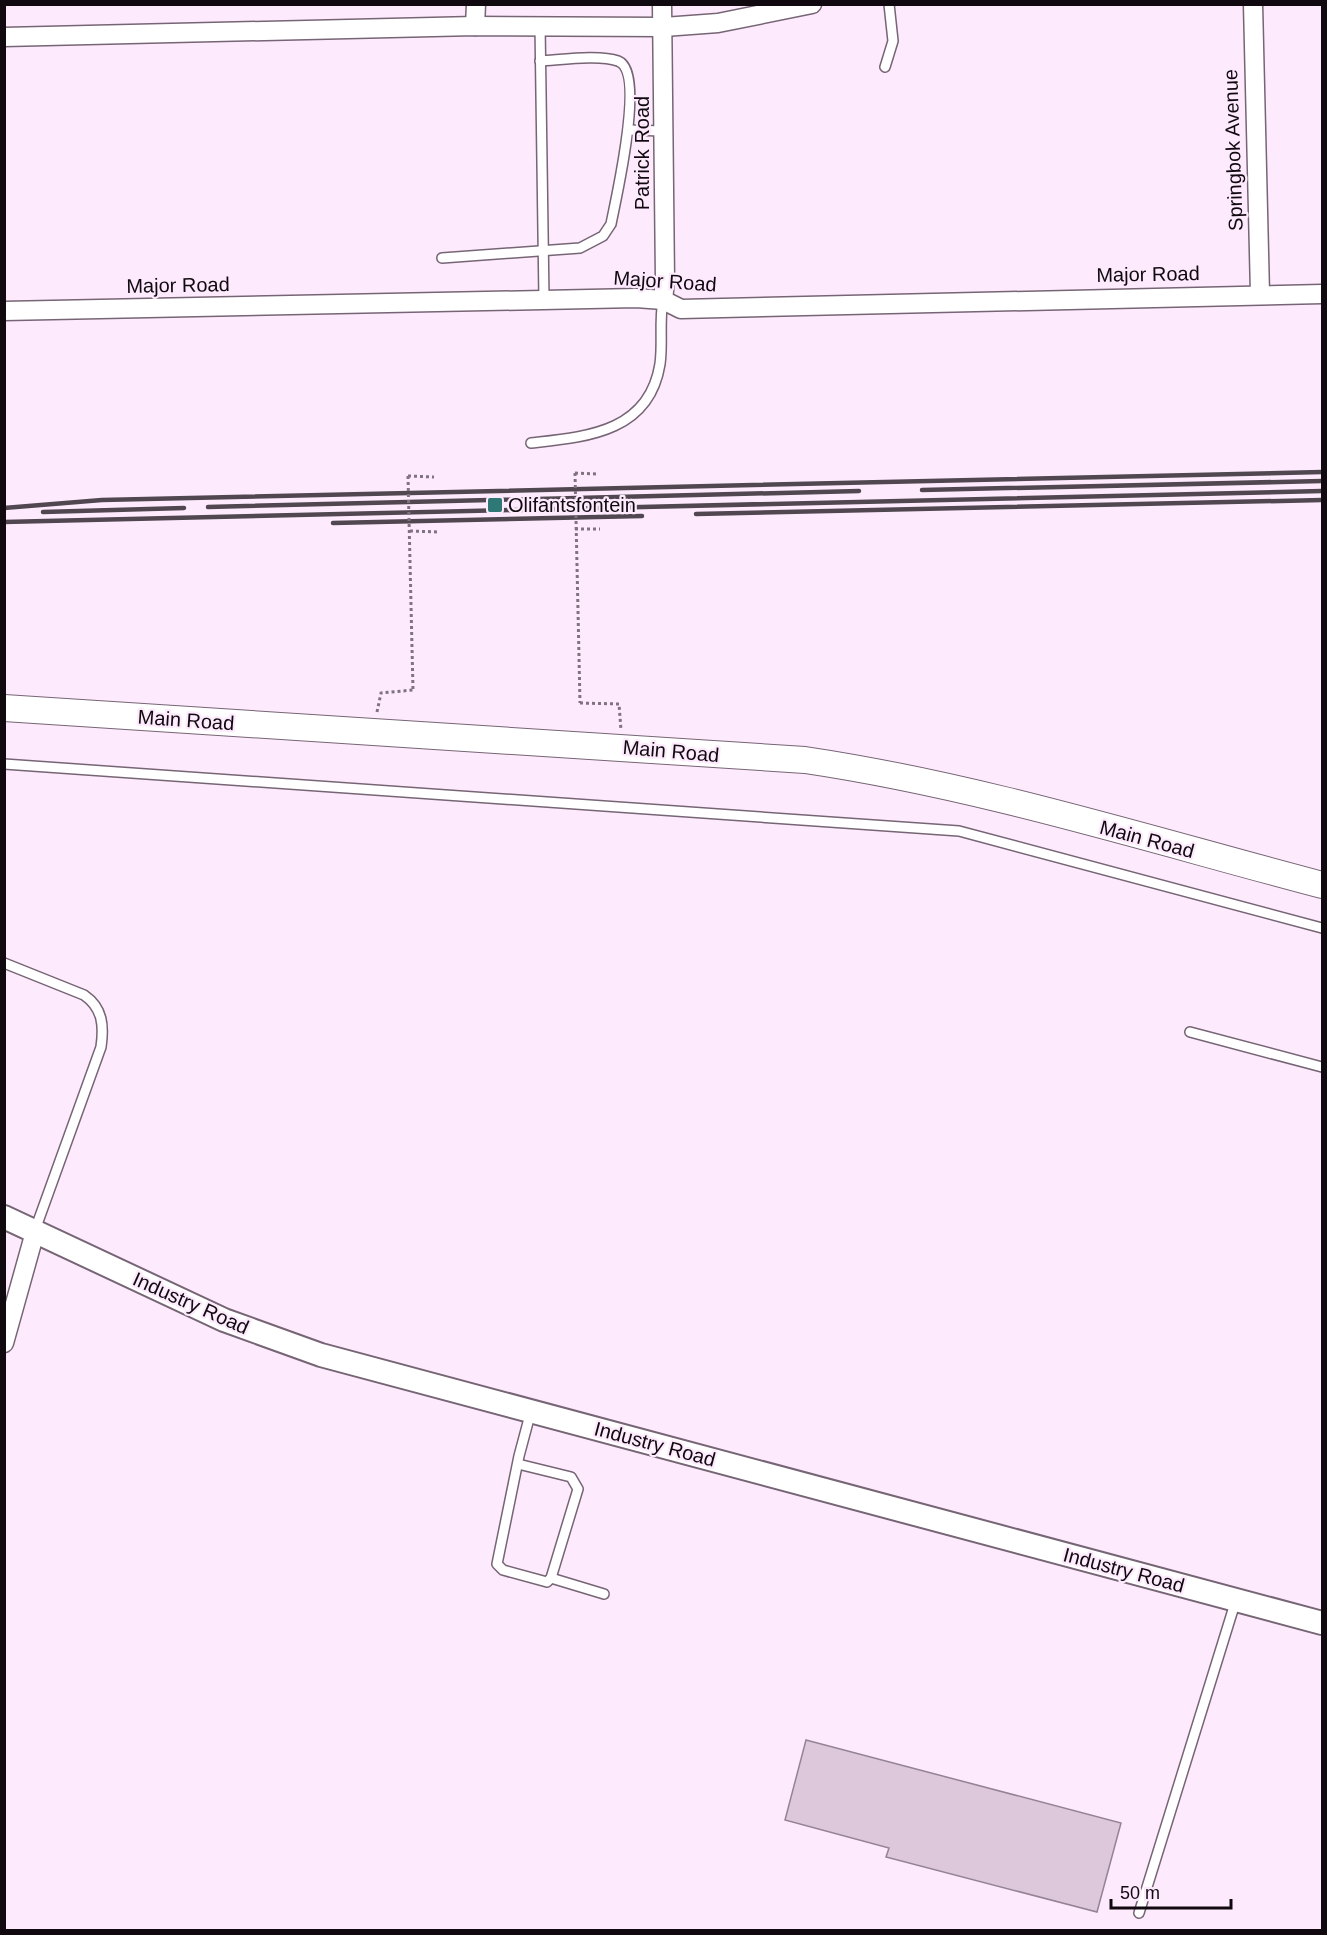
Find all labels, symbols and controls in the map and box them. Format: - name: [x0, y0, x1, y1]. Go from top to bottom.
- street label: Springbok Avenue: [1219, 69, 1247, 231]
- street label: Patrick Road: [631, 96, 653, 210]
- street label: Major Road: [1096, 262, 1200, 286]
- street label: Major Road: [613, 266, 717, 296]
- street label: Major Road: [126, 273, 230, 297]
- place label: Olifantsfontein: [508, 494, 636, 516]
- marker: Olifantsfontein: [486, 496, 504, 514]
- street label: Main Road: [137, 706, 235, 734]
- street label: Main Road: [622, 736, 720, 766]
- street label: Main Road: [1097, 816, 1197, 862]
- street label: Industry Road: [130, 1268, 252, 1338]
- street label: Industry Road: [592, 1417, 718, 1471]
- street label: Industry Road: [1061, 1543, 1187, 1597]
- scale bar: [1111, 1872, 1231, 1910]
- text: 50 m: [1120, 1883, 1160, 1903]

